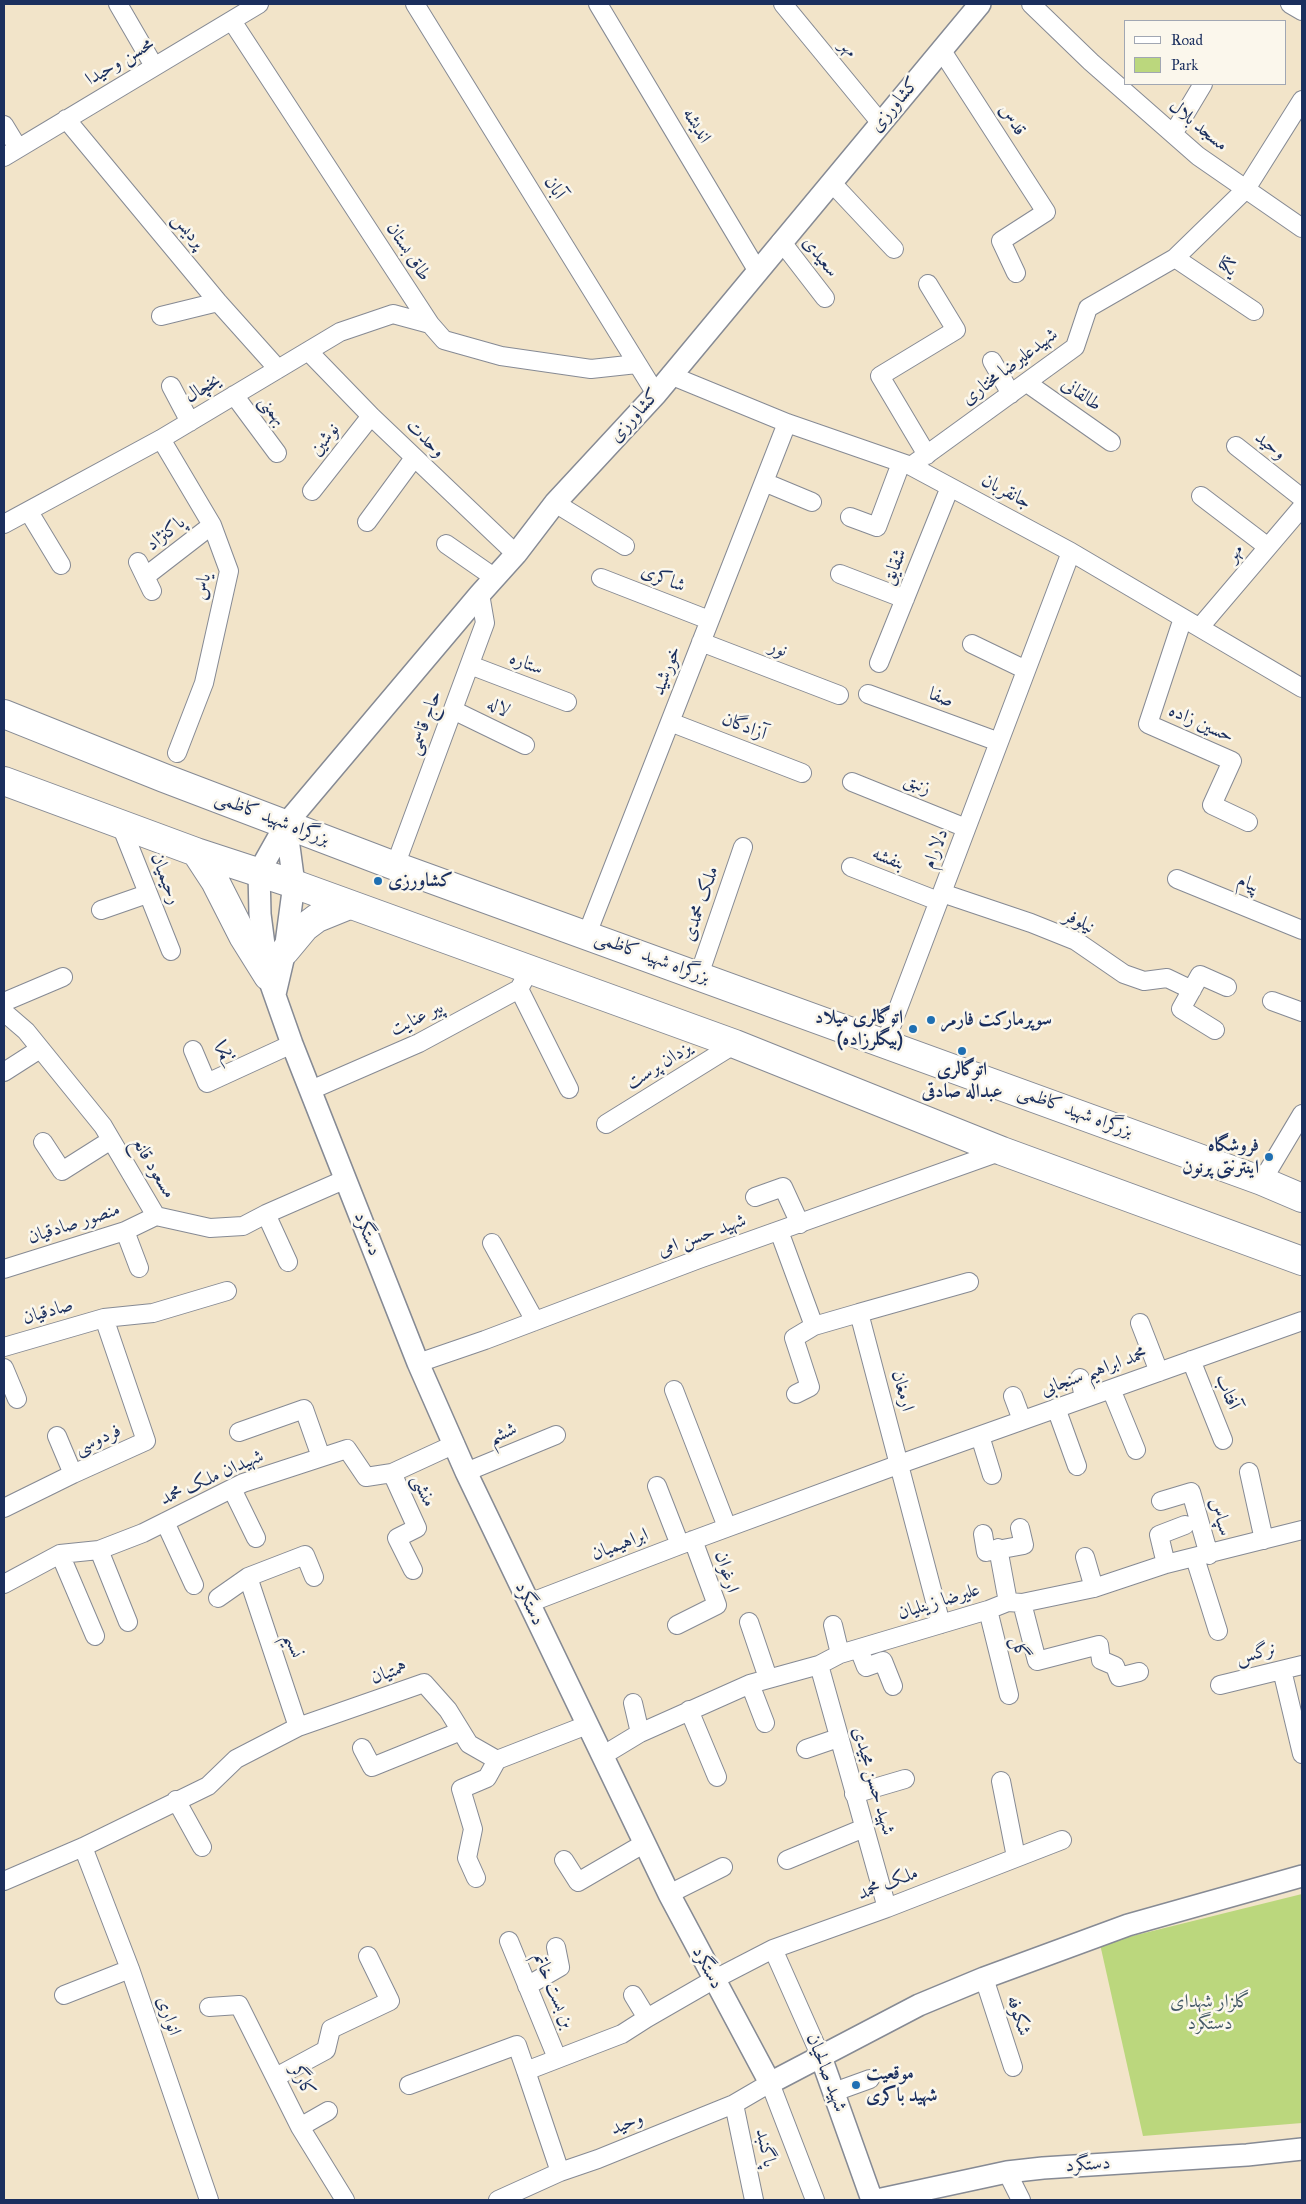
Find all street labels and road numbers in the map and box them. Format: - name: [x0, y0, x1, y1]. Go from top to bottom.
- street label: محسن وحیدا: [82, 33, 158, 91]
- street label: مهر: [834, 35, 862, 63]
- street label: کشاورزی: [865, 73, 925, 137]
- street label: مسجد بلال: [1164, 95, 1232, 157]
- street label: قدس: [993, 100, 1031, 140]
- street label: اندیشه: [677, 104, 715, 148]
- street label: آبان: [538, 172, 570, 204]
- street label: پردیس: [167, 208, 209, 254]
- street label: طاق بستان: [381, 218, 435, 286]
- street label: سعیدی: [797, 232, 843, 282]
- street label: یکتا: [1213, 252, 1241, 282]
- street label: شهیدعلیرضا مختاری: [957, 323, 1063, 411]
- street label: یخچال: [181, 369, 225, 409]
- street label: طالقانی: [1056, 373, 1106, 417]
- street label: کشاورزی: [605, 384, 665, 448]
- street label: بهمنی: [253, 391, 291, 431]
- street label: وحدت: [401, 415, 449, 463]
- street label: نوشین: [305, 419, 345, 461]
- street label: وحید: [1250, 427, 1290, 465]
- street label: جانقربان: [977, 469, 1035, 515]
- street label: پاکنژاد: [142, 512, 190, 556]
- street label: مهر: [1221, 539, 1249, 567]
- street label: شقایق: [877, 545, 913, 589]
- street label: شاکری: [638, 560, 688, 598]
- street label: یاس: [189, 572, 217, 602]
- street label: نور: [766, 635, 790, 663]
- street label: خورشید: [647, 643, 687, 699]
- street label: ستاره: [506, 647, 546, 681]
- street label: صفا: [925, 683, 957, 713]
- street label: حاج قاسمی: [403, 688, 447, 758]
- street label: لاله: [483, 693, 513, 723]
- street label: حسین زاده: [1165, 700, 1237, 748]
- street label: آزادگان: [718, 708, 770, 746]
- street label: زنبق: [900, 769, 934, 801]
- street label: بزرگراه شهید کاظمی: [212, 787, 332, 851]
- street label: دلارام: [918, 826, 954, 872]
- street label: بنفشه: [868, 842, 908, 876]
- street label: رحیمیان: [145, 850, 185, 908]
- street label: ملک محمدی: [678, 864, 724, 944]
- street label: پیام: [1234, 869, 1262, 899]
- street label: نیلوفر: [1060, 905, 1098, 939]
- street label: بزرگراه شهید کاظمی: [591, 927, 713, 989]
- street label: پیر عنایت: [387, 996, 447, 1042]
- street label: یزدان پرست: [622, 1037, 696, 1095]
- street label: یکم: [212, 1038, 236, 1066]
- street label: بزرگراه شهید کاظمی: [1014, 1081, 1136, 1143]
- street label: مسعود قانع: [126, 1133, 180, 1203]
- street label: منصور صادقیان: [25, 1198, 123, 1250]
- street label: دستگرد: [348, 1209, 386, 1259]
- street label: شهید حسن امی: [655, 1209, 749, 1263]
- street label: صادقیان: [20, 1294, 76, 1330]
- street label: محمد ابراهیم سنجابی: [1038, 1342, 1150, 1402]
- street label: ارمغان: [886, 1368, 918, 1414]
- street label: آفتاب: [1210, 1371, 1244, 1413]
- street label: ششم: [485, 1418, 521, 1450]
- street label: فردوسی: [71, 1420, 125, 1460]
- street label: شهیدان ملک محمد: [157, 1445, 267, 1511]
- street label: منشی: [406, 1471, 440, 1511]
- street label: سپاس: [1204, 1495, 1236, 1539]
- street label: ابراهیمیان: [588, 1524, 652, 1566]
- street label: ارغوان: [709, 1548, 743, 1596]
- street label: دستگرد: [509, 1579, 549, 1629]
- street label: علیرضا زینلیان: [895, 1579, 983, 1625]
- street label: نسیم: [278, 1631, 308, 1661]
- street label: گل: [1005, 1634, 1033, 1662]
- street label: نرگس: [1234, 1638, 1278, 1670]
- street label: همتیان: [368, 1656, 410, 1690]
- street label: شهید حسن مجیدی: [847, 1724, 899, 1838]
- street label: ملک محمد: [854, 1862, 922, 1906]
- street label: دستگرد: [686, 1943, 728, 1993]
- street label: بن بست خاتم: [527, 1950, 579, 2032]
- street label: انواری: [151, 1993, 185, 2039]
- street label: شکوفه: [1001, 1993, 1035, 2039]
- street label: شهید صالحیان: [801, 2030, 851, 2116]
- street label: کارگر: [285, 2061, 319, 2101]
- street label: وحید: [607, 2107, 647, 2141]
- street label: پاگنبد: [750, 2127, 780, 2169]
- street label: دستگرد: [1065, 2152, 1111, 2178]

